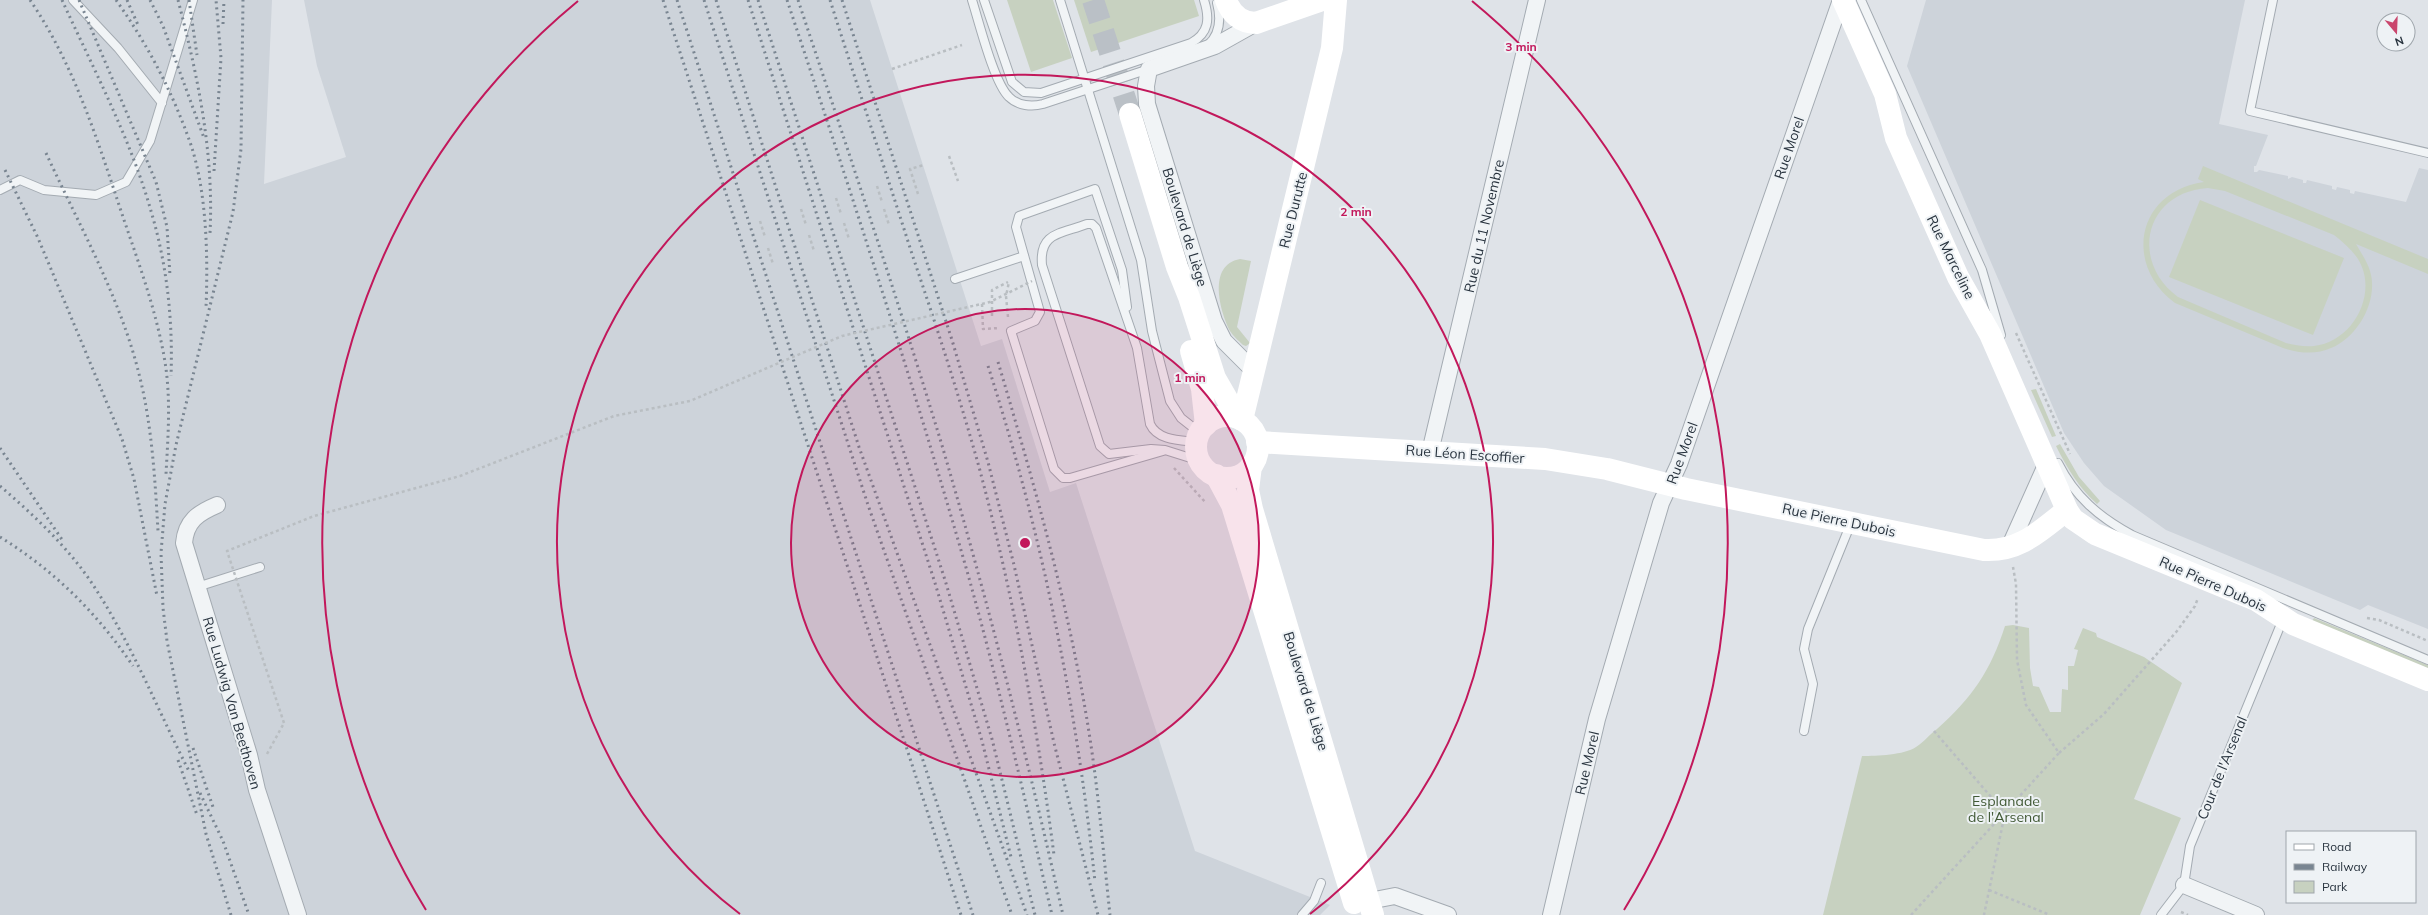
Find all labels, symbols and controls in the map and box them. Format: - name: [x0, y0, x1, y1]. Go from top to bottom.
- north arrow: [2376, 12, 2416, 52]
- text: N: [2393, 33, 2405, 49]
- text: 3 min: [1505, 39, 1537, 54]
- street label: Rue Morel: [1770, 114, 1808, 182]
- street label: Rue du 11 Novembre: [1460, 158, 1508, 294]
- street label: Boulevard de Liège: [1158, 165, 1212, 289]
- street label: Rue Durutte: [1275, 170, 1311, 250]
- text: 2 min: [1340, 204, 1372, 219]
- street label: Rue Marceline: [1923, 212, 1979, 302]
- text: 1 min: [1174, 370, 1206, 385]
- street label: Rue Morel: [1662, 419, 1702, 487]
- street label: Rue Léon Escoffier: [1405, 441, 1526, 467]
- street label: Rue Pierre Dubois: [1781, 499, 1897, 541]
- centre of rings: [1018, 536, 1032, 550]
- street label: Rue Pierre Dubois: [2157, 552, 2270, 616]
- street label: Rue Ludwig Van Beethoven: [199, 615, 265, 791]
- street label: Boulevard de Liège: [1279, 629, 1333, 753]
- street label: Cour de l'Arsenal: [2193, 714, 2251, 822]
- street label: Rue Morel: [1571, 729, 1603, 797]
- park label: Esplanade de l'Arsenal: [1968, 792, 2044, 826]
- legend: [2286, 831, 2416, 903]
- text: Road: [2322, 839, 2351, 854]
- text: Railway: [2322, 859, 2368, 874]
- text: Park: [2322, 879, 2348, 894]

